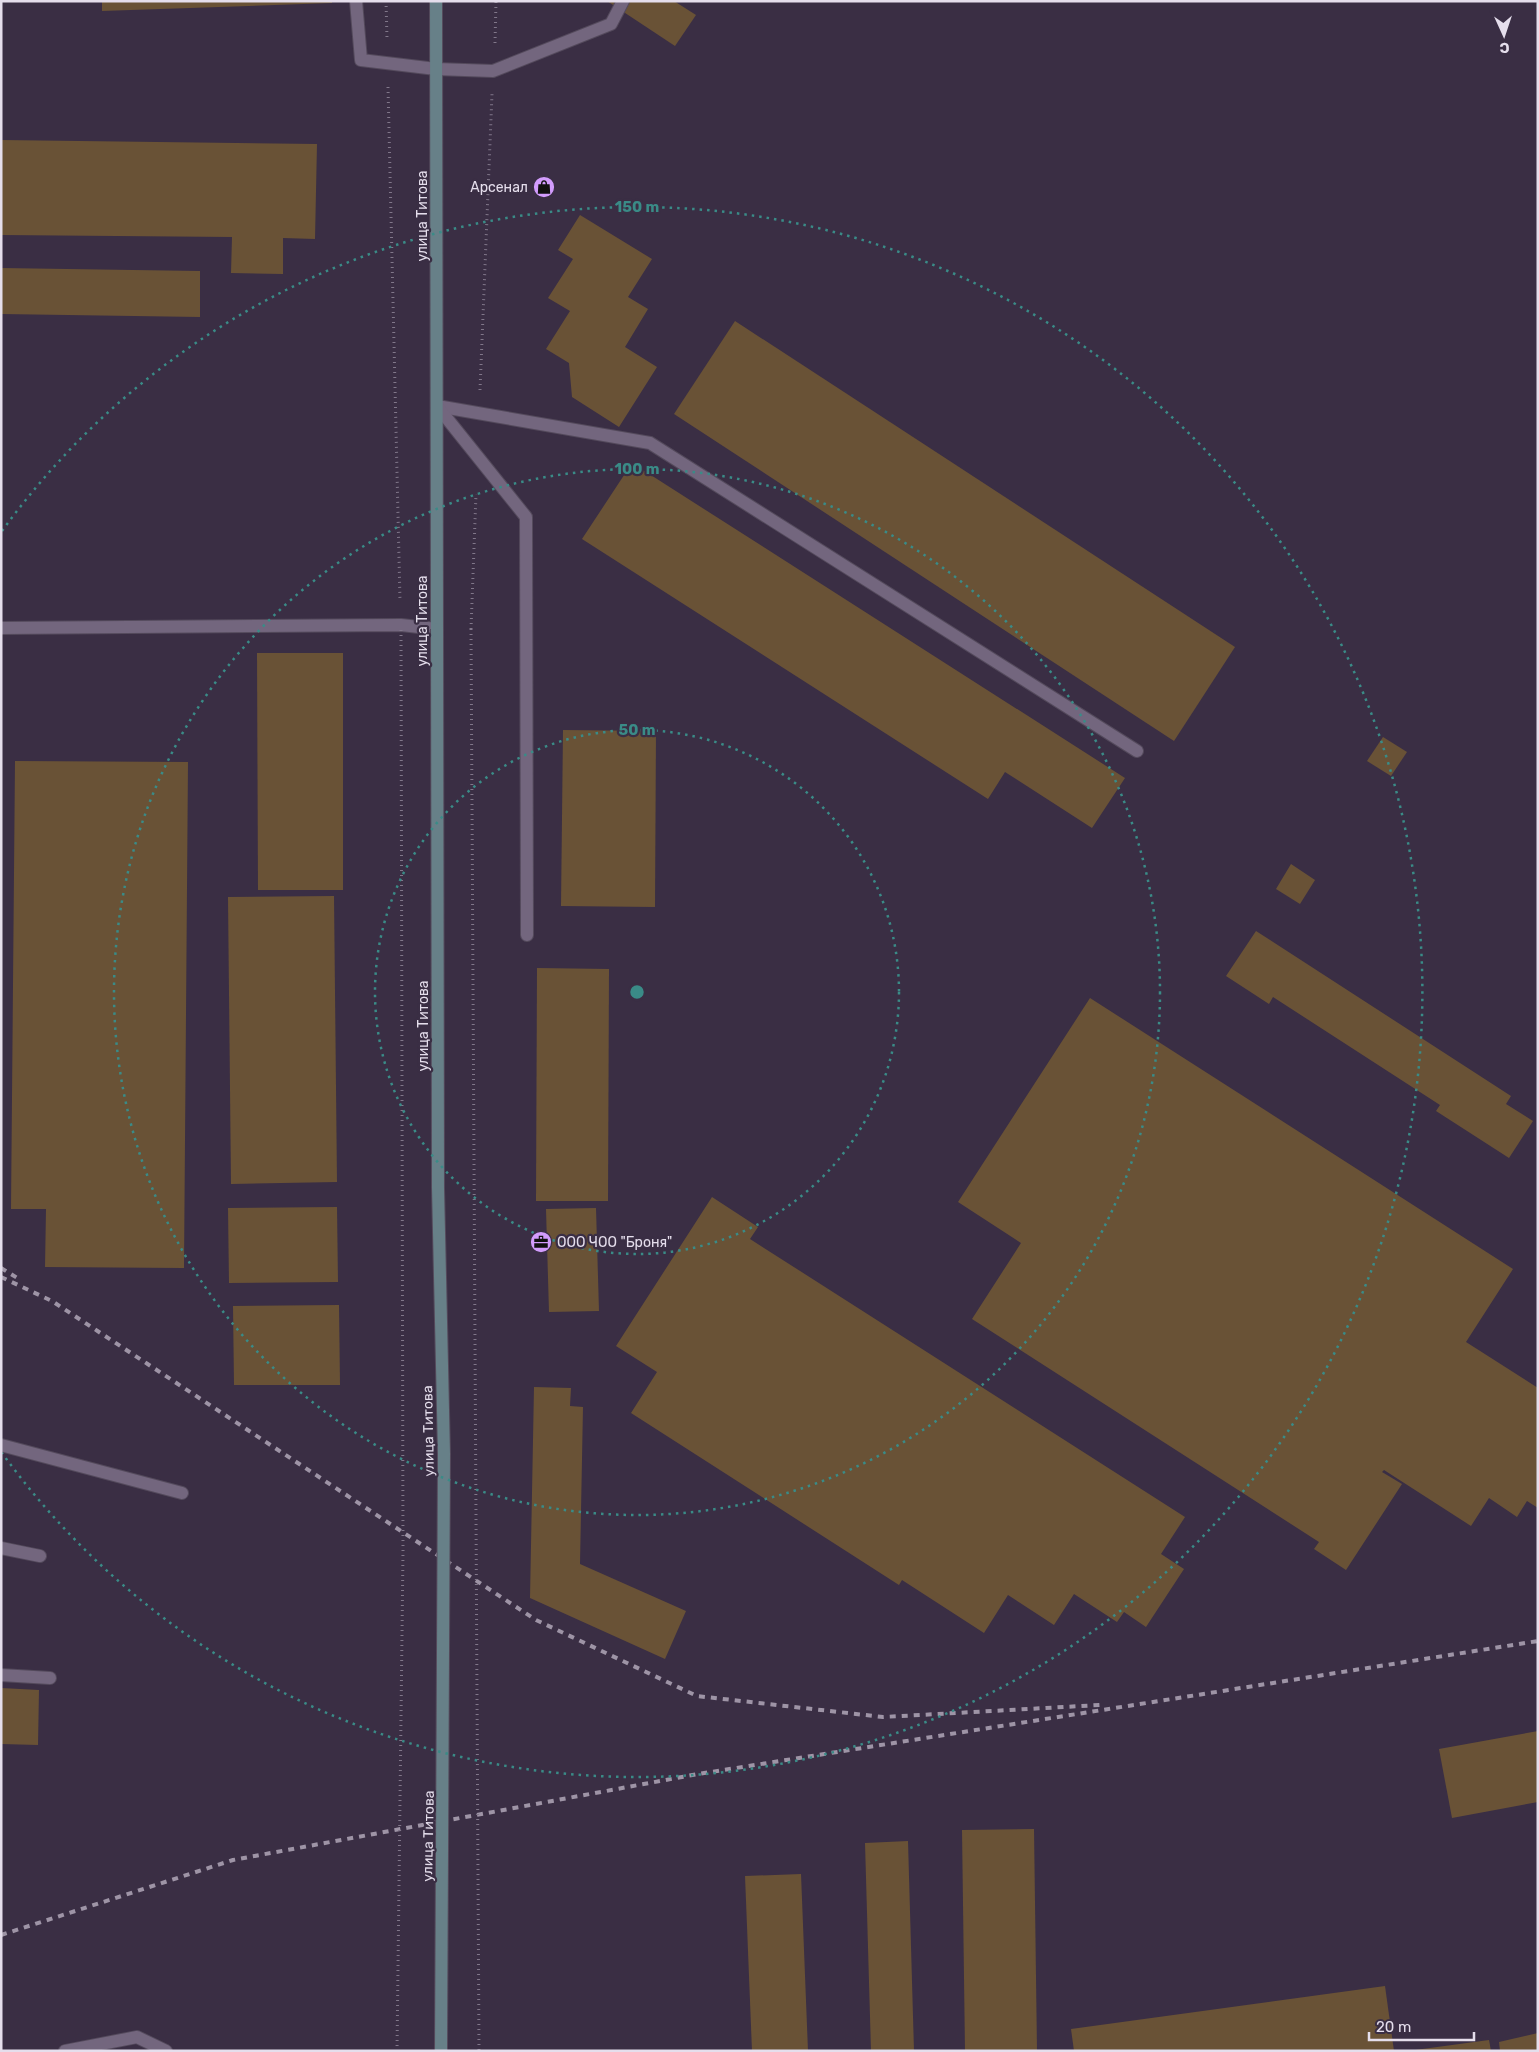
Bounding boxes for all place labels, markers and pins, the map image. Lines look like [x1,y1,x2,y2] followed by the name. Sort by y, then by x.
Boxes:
[532,175,556,199] shop icon: Арсенал
[470,179,528,196] place label: Арсенал
[628,983,646,1001] centre of rings
[529,1230,553,1254] office icon: ООО ЧОО "Броня"
[557,1234,672,1251] place label: ООО ЧОО "Броня"

